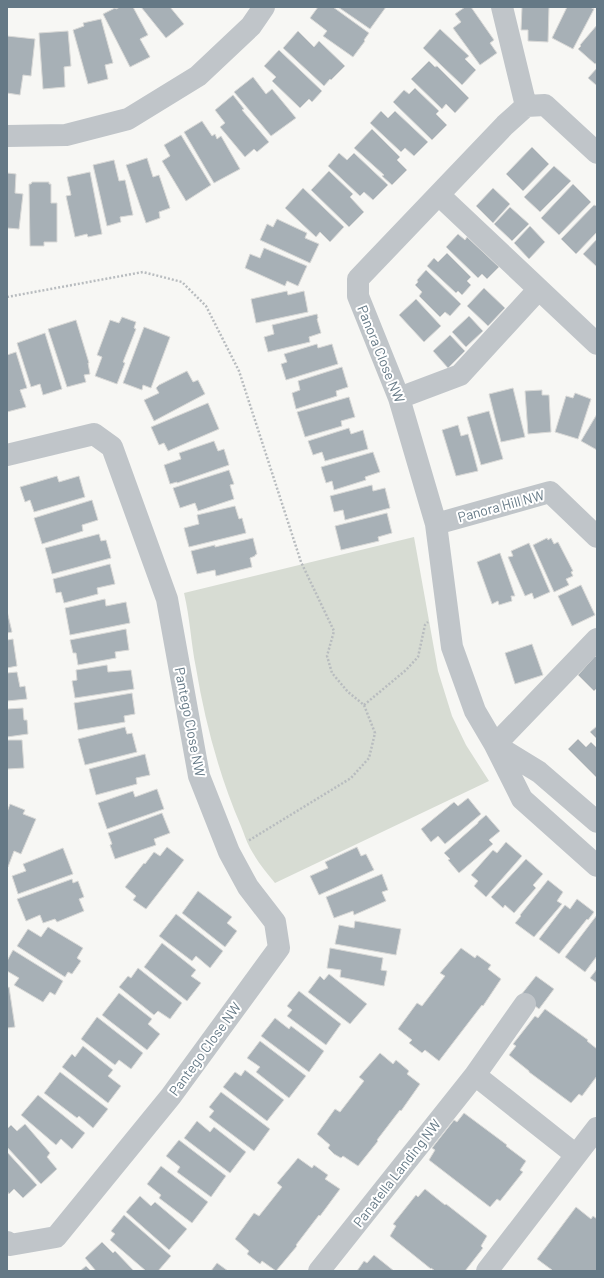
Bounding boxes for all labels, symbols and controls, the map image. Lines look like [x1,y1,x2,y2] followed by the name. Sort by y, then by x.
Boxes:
[354,303,409,405] street label: Panora Close NW
[456,486,546,525] street label: Panora Hill NW
[172,666,209,778] street label: Pantego Close NW
[165,999,244,1099] street label: Pantego Close NW
[349,1115,444,1230] street label: Panatella Landing NW

